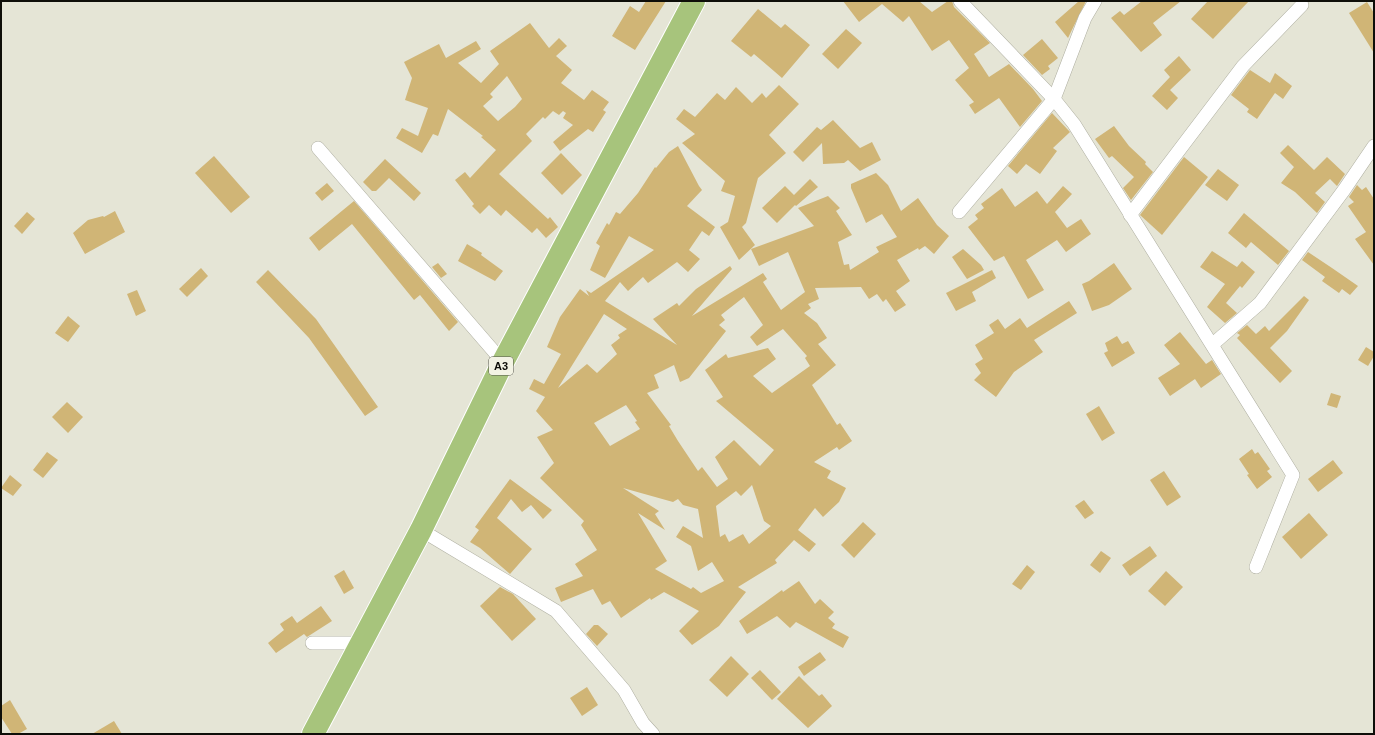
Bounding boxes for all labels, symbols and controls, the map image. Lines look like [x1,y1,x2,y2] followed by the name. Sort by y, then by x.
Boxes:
[489,357,513,375] road number: A3

